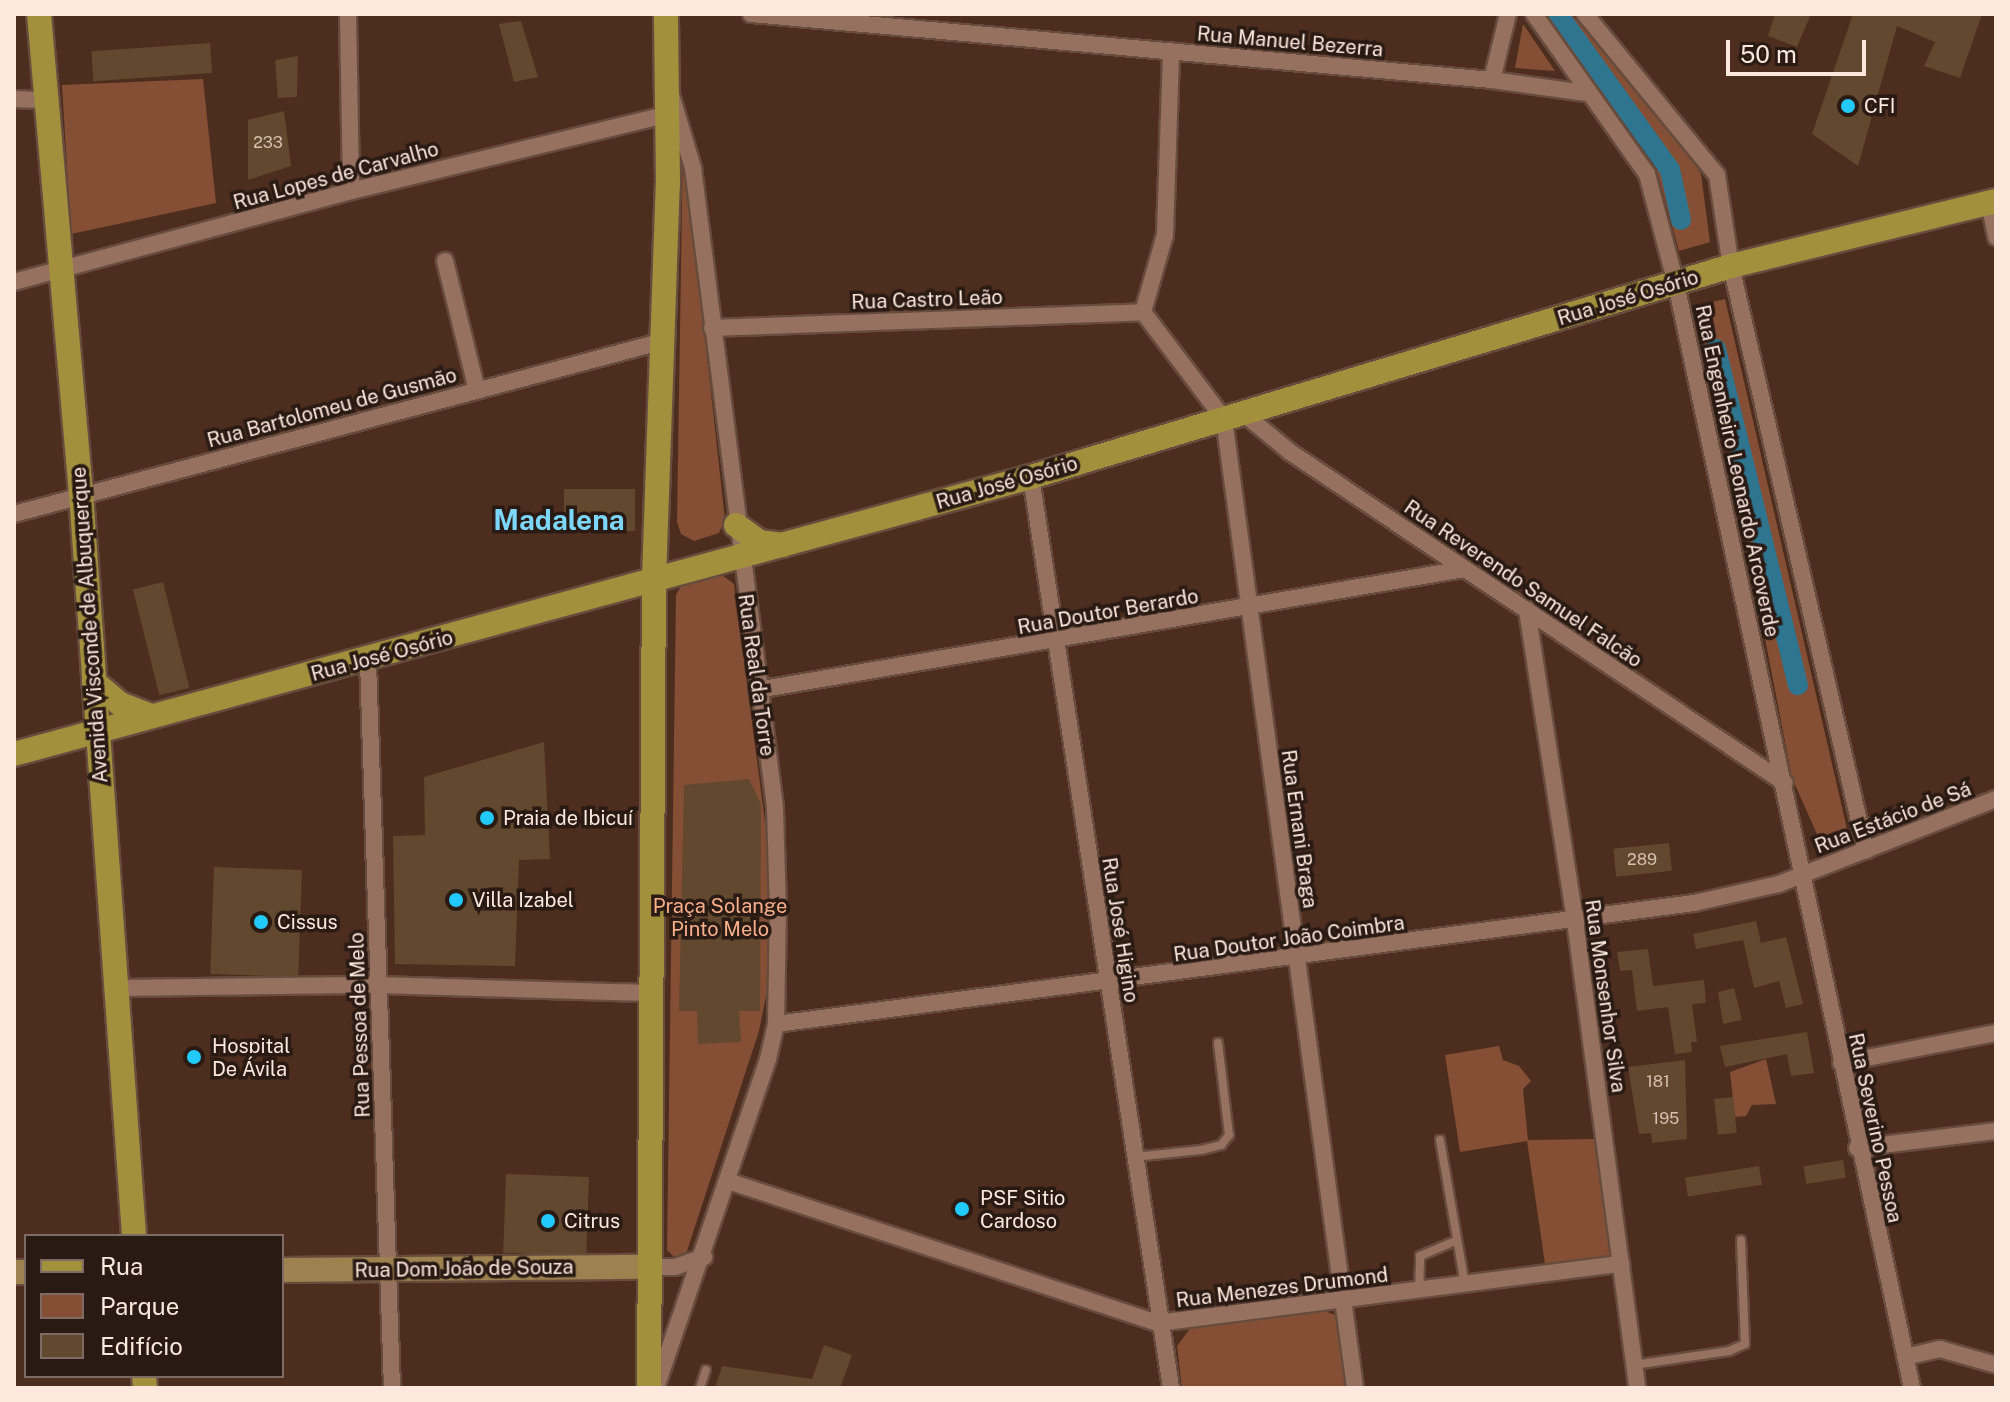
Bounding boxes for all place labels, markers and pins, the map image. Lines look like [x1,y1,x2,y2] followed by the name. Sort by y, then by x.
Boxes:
[1864,94,1895,118] place label: CFI
[1839,97,1857,115] marker: CFI
[503,806,633,830] place label: Praia de Ibicuí
[478,809,496,827] marker: Praia de Ibicuí
[472,888,574,912] place label: Villa Izabel
[447,891,465,909] marker: Villa Izabel
[277,910,338,934] place label: Cissus
[252,913,270,931] marker: Cissus
[212,1034,290,1081] place label: Hospital De Ávila
[183,1046,205,1068] marker: Hospital De Ávila
[980,1186,1065,1233] place label: PSF Sitio Cardoso
[951,1198,973,1220] marker: PSF Sitio Cardoso
[564,1209,620,1233] place label: Citrus
[539,1212,557,1230] marker: Citrus

